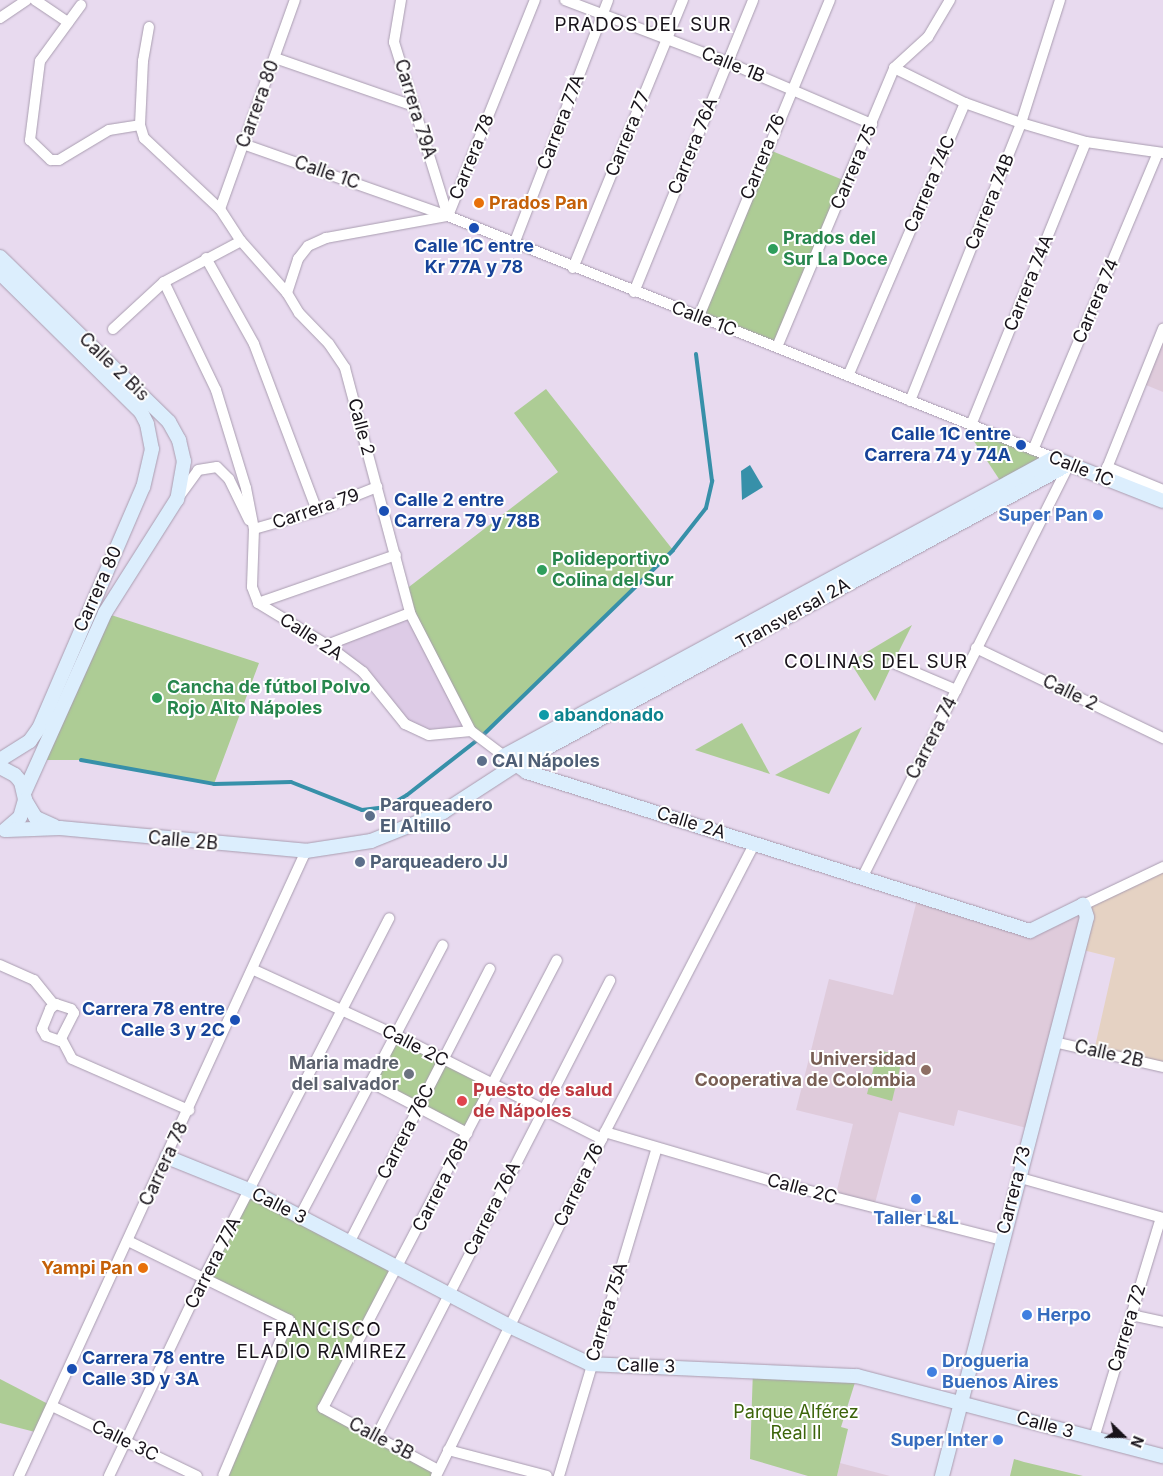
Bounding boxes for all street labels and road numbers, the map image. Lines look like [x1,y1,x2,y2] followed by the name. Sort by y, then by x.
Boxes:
[698,43,768,87] street label: Calle 1B
[232,57,284,151] street label: Carrera 80
[390,57,440,161] street label: Carrera 79A
[533,71,589,173] street label: Carrera 77A
[601,88,655,180] street label: Carrera 77
[664,94,722,198] street label: Carrera 76A
[445,111,499,203] street label: Carrera 78
[736,111,790,203] street label: Carrera 76
[826,121,882,213] street label: Carrera 75
[900,132,960,236] street label: Carrera 74C
[961,151,1019,253] street label: Carrera 74B
[291,152,363,194] street label: Calle 1C
[1000,231,1058,335] street label: Carrera 74A
[1068,255,1124,347] street label: Carrera 74
[668,297,740,341] street label: Calle 1C
[74,328,154,406] street label: Calle 2 Bis
[343,396,379,458] street label: Calle 2
[1045,446,1117,492] street label: Calle 1C
[270,484,362,534] street label: Carrera 79
[69,543,127,635] street label: Carrera 80
[732,574,854,654] street label: Transversal 2A
[275,609,347,665] street label: Calle 2A
[1039,670,1101,716] street label: Calle 2
[902,693,962,783] street label: Carrera 74
[654,802,728,844] street label: Calle 2A
[147,827,219,855] street label: Calle 2B
[378,1020,452,1072] street label: Calle 2C
[1072,1036,1146,1072] street label: Calle 2B
[373,1081,439,1183] street label: Carrera 76C
[135,1119,193,1209] street label: Carrera 78
[408,1135,474,1235] street label: Carrera 76B
[550,1140,608,1230] street label: Carrera 76
[993,1144,1035,1236] street label: Carrera 73
[459,1158,525,1260] street label: Carrera 76A
[765,1169,839,1209] street label: Calle 2C
[248,1183,310,1229] street label: Calle 3
[181,1213,245,1313] street label: Carrera 77A
[582,1260,632,1364] street label: Carrera 75A
[1103,1282,1151,1374] street label: Carrera 72
[616,1354,676,1378] street label: Calle 3
[1014,1407,1076,1443] street label: Calle 3
[345,1413,417,1465] street label: Calle 3B
[88,1416,162,1466] street label: Calle 3C

